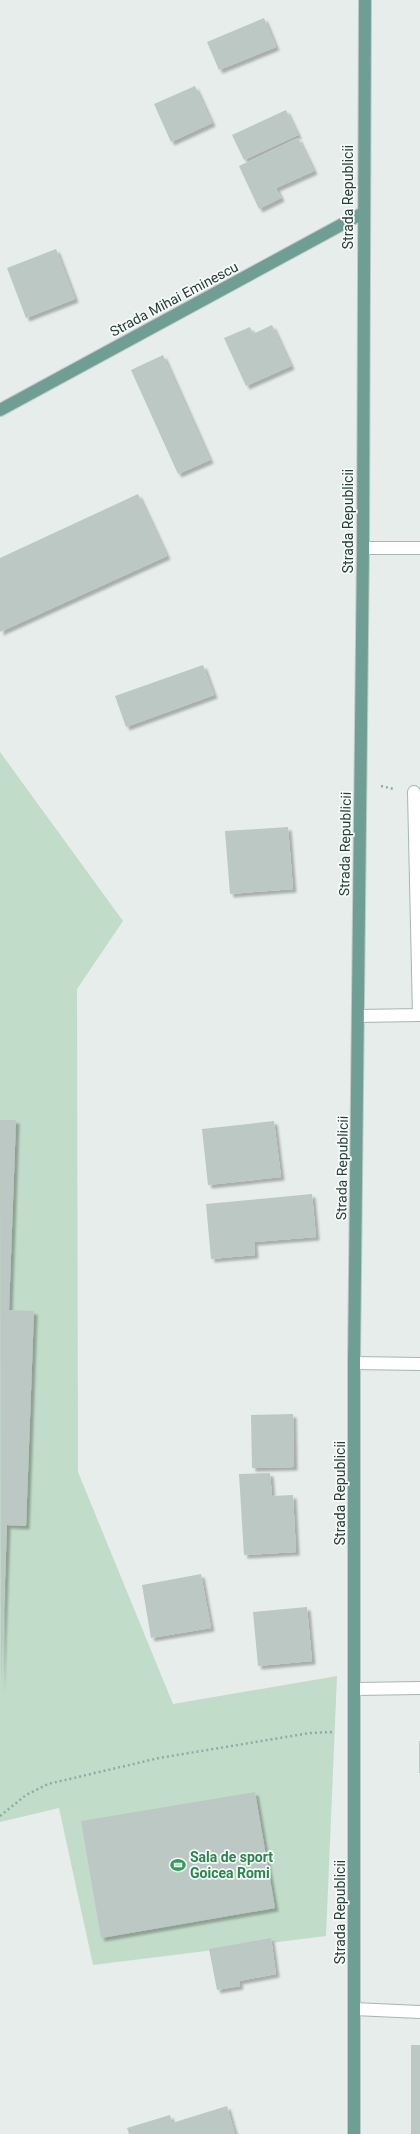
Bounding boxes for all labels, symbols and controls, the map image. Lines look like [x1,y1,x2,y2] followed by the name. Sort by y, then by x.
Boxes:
[340,145,356,249] street label: Strada Republicii
[107,258,241,340] street label: Strada Mihai Eminescu
[340,469,356,573] street label: Strada Republicii
[336,792,354,896] street label: Strada Republicii
[333,1116,351,1220] street label: Strada Republicii
[332,1441,348,1545] street label: Strada Republicii
[190,1849,273,1881] place label: Sala de sport Goicea Romi
[169,1856,187,1874] sports icon: Sala de sport Goicea Romi
[332,1860,348,1964] street label: Strada Republicii

